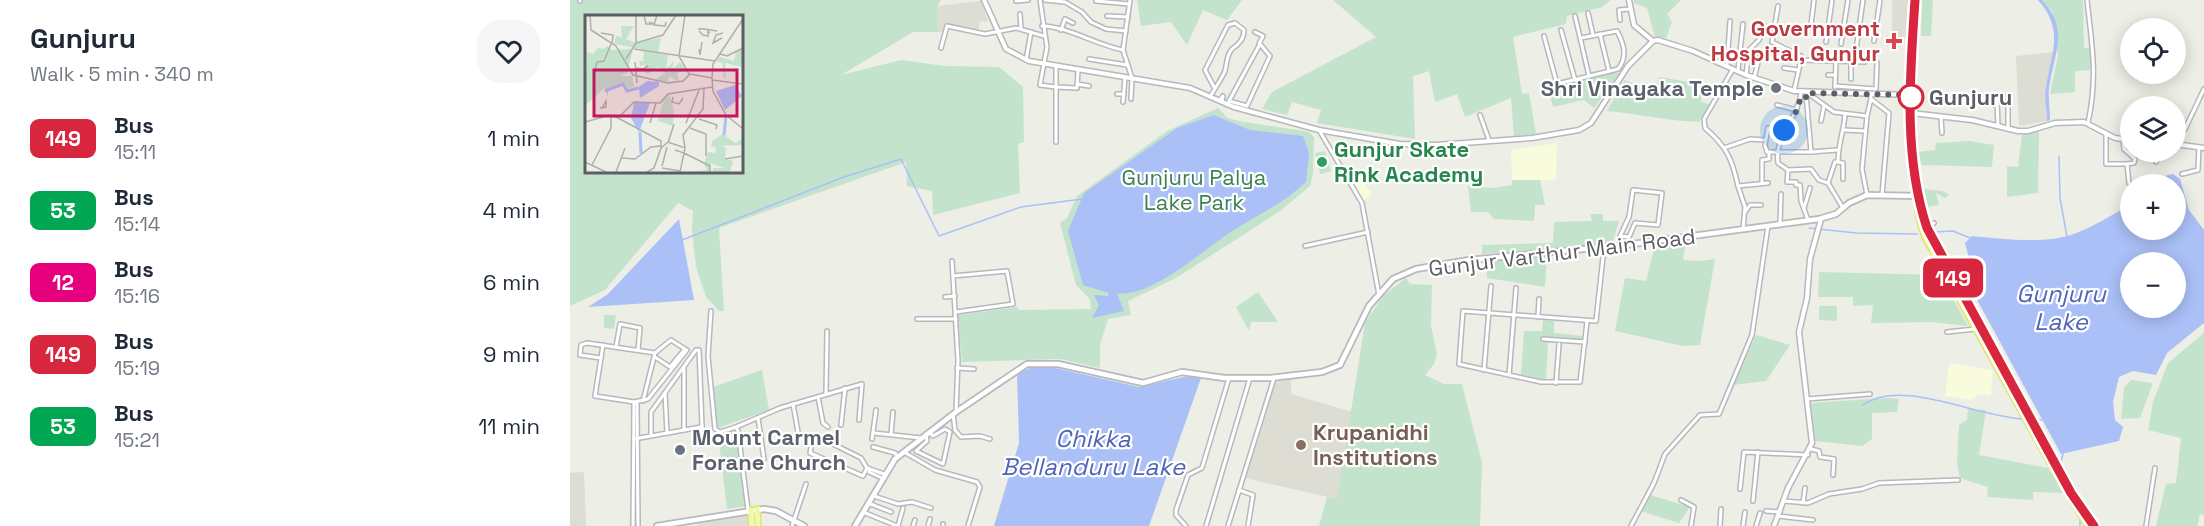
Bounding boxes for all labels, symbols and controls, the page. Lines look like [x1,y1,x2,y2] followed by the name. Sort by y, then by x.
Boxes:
[1711,14,1880,67] place label: Government Hospital, Gunjur
[585,15,742,172] inset map
[2120,18,2186,318] map controls
[2120,18,2186,84] button: locate
[30,20,136,56] text: Gunjuru
[477,20,540,83] button: heart
[1885,32,1903,50] marker: Government Hospital, Gunjur
[30,61,214,87] text: Walk · 5 min · 340 m
[1541,74,1764,102] place label: Shri Vinayaka Temple
[1769,81,1783,95] marker: Shri Vinayaka Temple
[1929,83,2012,111] place label: Gunjuru
[1898,84,1924,110] marker: Gunjuru
[2120,96,2186,162] button: layers
[114,111,154,139] text: Bus
[1769,115,1799,145] your location
[487,124,540,152] text: 1 min
[45,125,81,152] text: 149
[1334,135,1483,188] place label: Gunjur Skate Rink Academy
[114,139,156,165] text: 15:11
[1315,155,1329,169] marker: Gunjur Skate Rink Academy
[1122,163,1267,216] park label: Gunjuru Palya Lake Park
[2120,174,2186,240] button: +
[114,183,154,211] text: Bus
[483,196,540,224] text: 4 min
[50,197,76,224] text: 53
[114,211,160,237] text: 15:14
[1427,222,1697,282] street label: Gunjur Varthur Main Road
[2120,252,2186,318] button: −
[114,255,154,283] text: Bus
[1918,258,1988,298] line badge: 149
[1935,265,1971,292] text: 149
[483,268,540,296] text: 6 min
[52,269,74,296] text: 12
[2016,278,2107,337] water label: Gunjuru Lake
[114,283,160,309] text: 15:16
[114,327,154,355] text: Bus
[483,340,540,368] text: 9 min
[45,341,81,368] text: 149
[114,355,160,381] text: 15:19
[114,399,154,427] text: Bus
[478,412,540,440] text: 11 min
[50,413,76,440] text: 53
[1313,418,1438,471] place label: Krupanidhi Institutions
[692,423,846,476] place label: Mount Carmel Forane Church
[1001,423,1186,482] water label: Chikka Bellanduru Lake
[114,427,160,453] text: 15:21
[1294,438,1308,452] marker: Krupanidhi Institutions
[673,443,687,457] marker: Mount Carmel Forane Church

